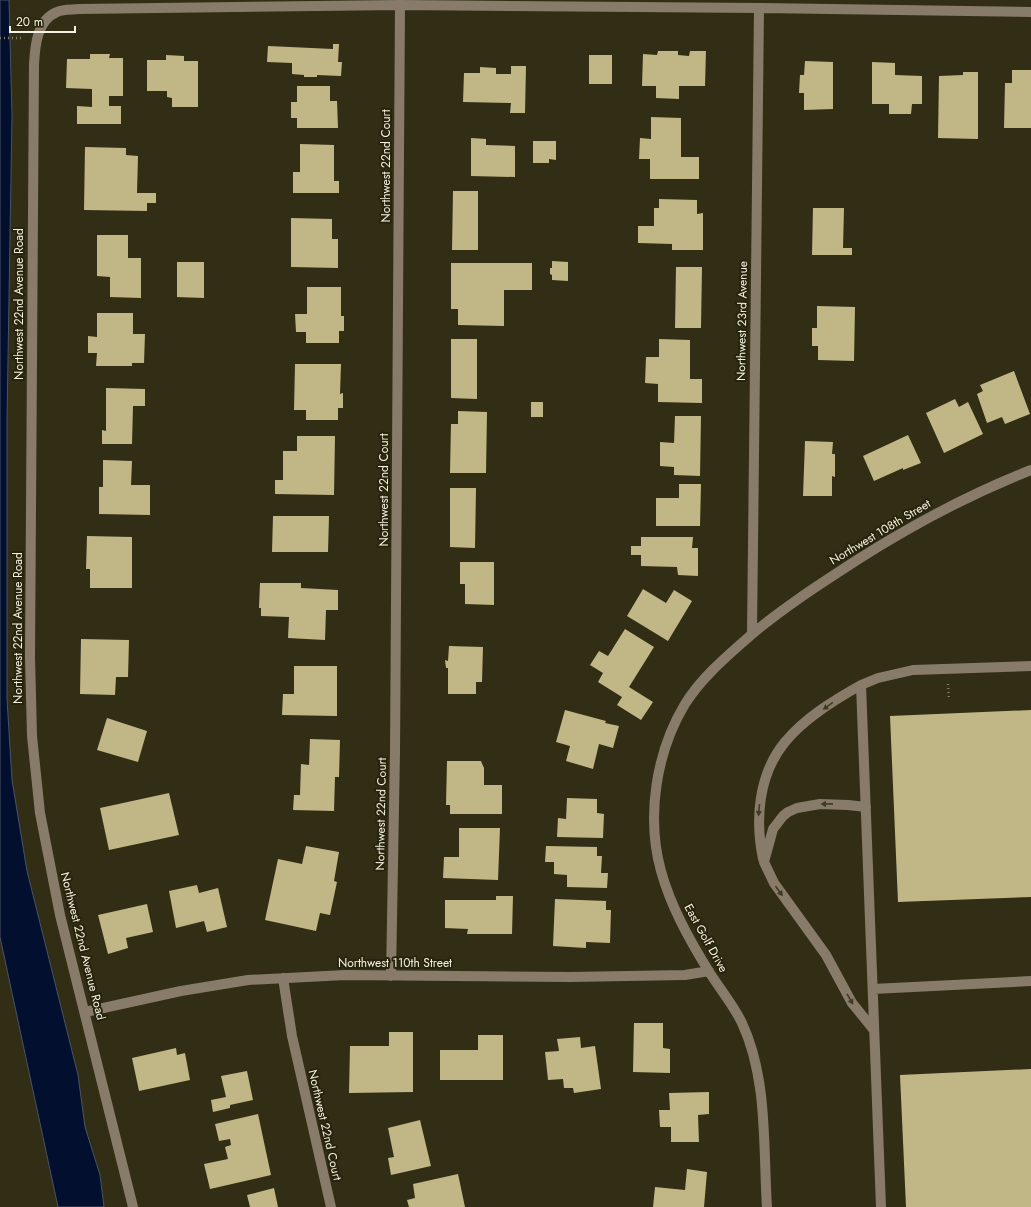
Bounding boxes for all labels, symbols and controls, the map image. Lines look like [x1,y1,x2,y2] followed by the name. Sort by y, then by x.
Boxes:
[10,8,75,34] scale bar
[16,13,43,31] text: 20 m
[377,109,395,223] street label: Northwest 22nd Court
[10,228,28,380] street label: Northwest 22nd Avenue Road
[732,261,752,381] street label: Northwest 23rd Avenue
[375,433,393,547] street label: Northwest 22nd Court
[826,495,934,569] street label: Northwest 108th Street
[9,552,27,704] street label: Northwest 22nd Avenue Road
[822,702,833,710] one-way arrow
[371,757,391,871] street label: Northwest 22nd Court
[820,801,833,807] one-way arrow
[756,804,763,816] one-way arrow
[56,870,110,1022] street label: Northwest 22nd Avenue Road
[775,886,783,896] one-way arrow
[680,900,732,976] street label: East Golf Drive
[338,954,452,972] street label: Northwest 110th Street
[847,993,854,1005] one-way arrow
[304,1068,347,1182] street label: Northwest 22nd Court

